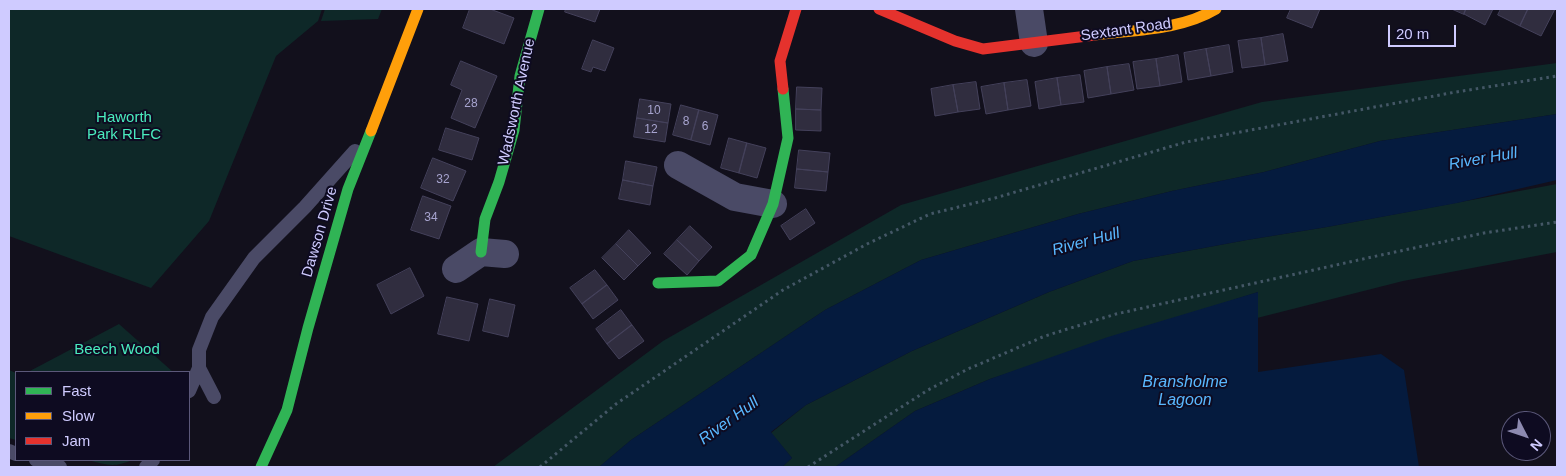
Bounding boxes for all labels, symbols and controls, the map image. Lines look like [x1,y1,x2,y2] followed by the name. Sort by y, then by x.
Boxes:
[1080,15,1172,45] street label: Sextant Road
[1391,15,1458,47] scale bar
[1396,25,1429,42] text: 20 m
[495,37,539,167] street label: Wadsworth Avenue
[464,97,478,111] house number: 28
[647,104,661,118] house number: 10
[87,109,161,144] park label: Haworth Park RLFC
[683,115,689,129] house number: 8
[702,120,708,134] house number: 6
[644,123,658,137] house number: 12
[1447,144,1519,174] water label: River Hull
[436,173,450,187] house number: 32
[298,185,342,279] street label: Dawson Drive
[424,211,438,225] house number: 34
[1050,224,1122,260] water label: River Hull
[74,341,160,359] park label: Beech Wood
[15,371,190,461] legend
[1142,373,1228,411] water label: Bransholme Lagoon
[62,382,91,399] text: Fast
[695,393,763,449] water label: River Hull
[62,407,95,424] text: Slow
[1501,411,1551,461] north arrow
[62,432,90,449] text: Jam
[1527,436,1546,454] text: N

